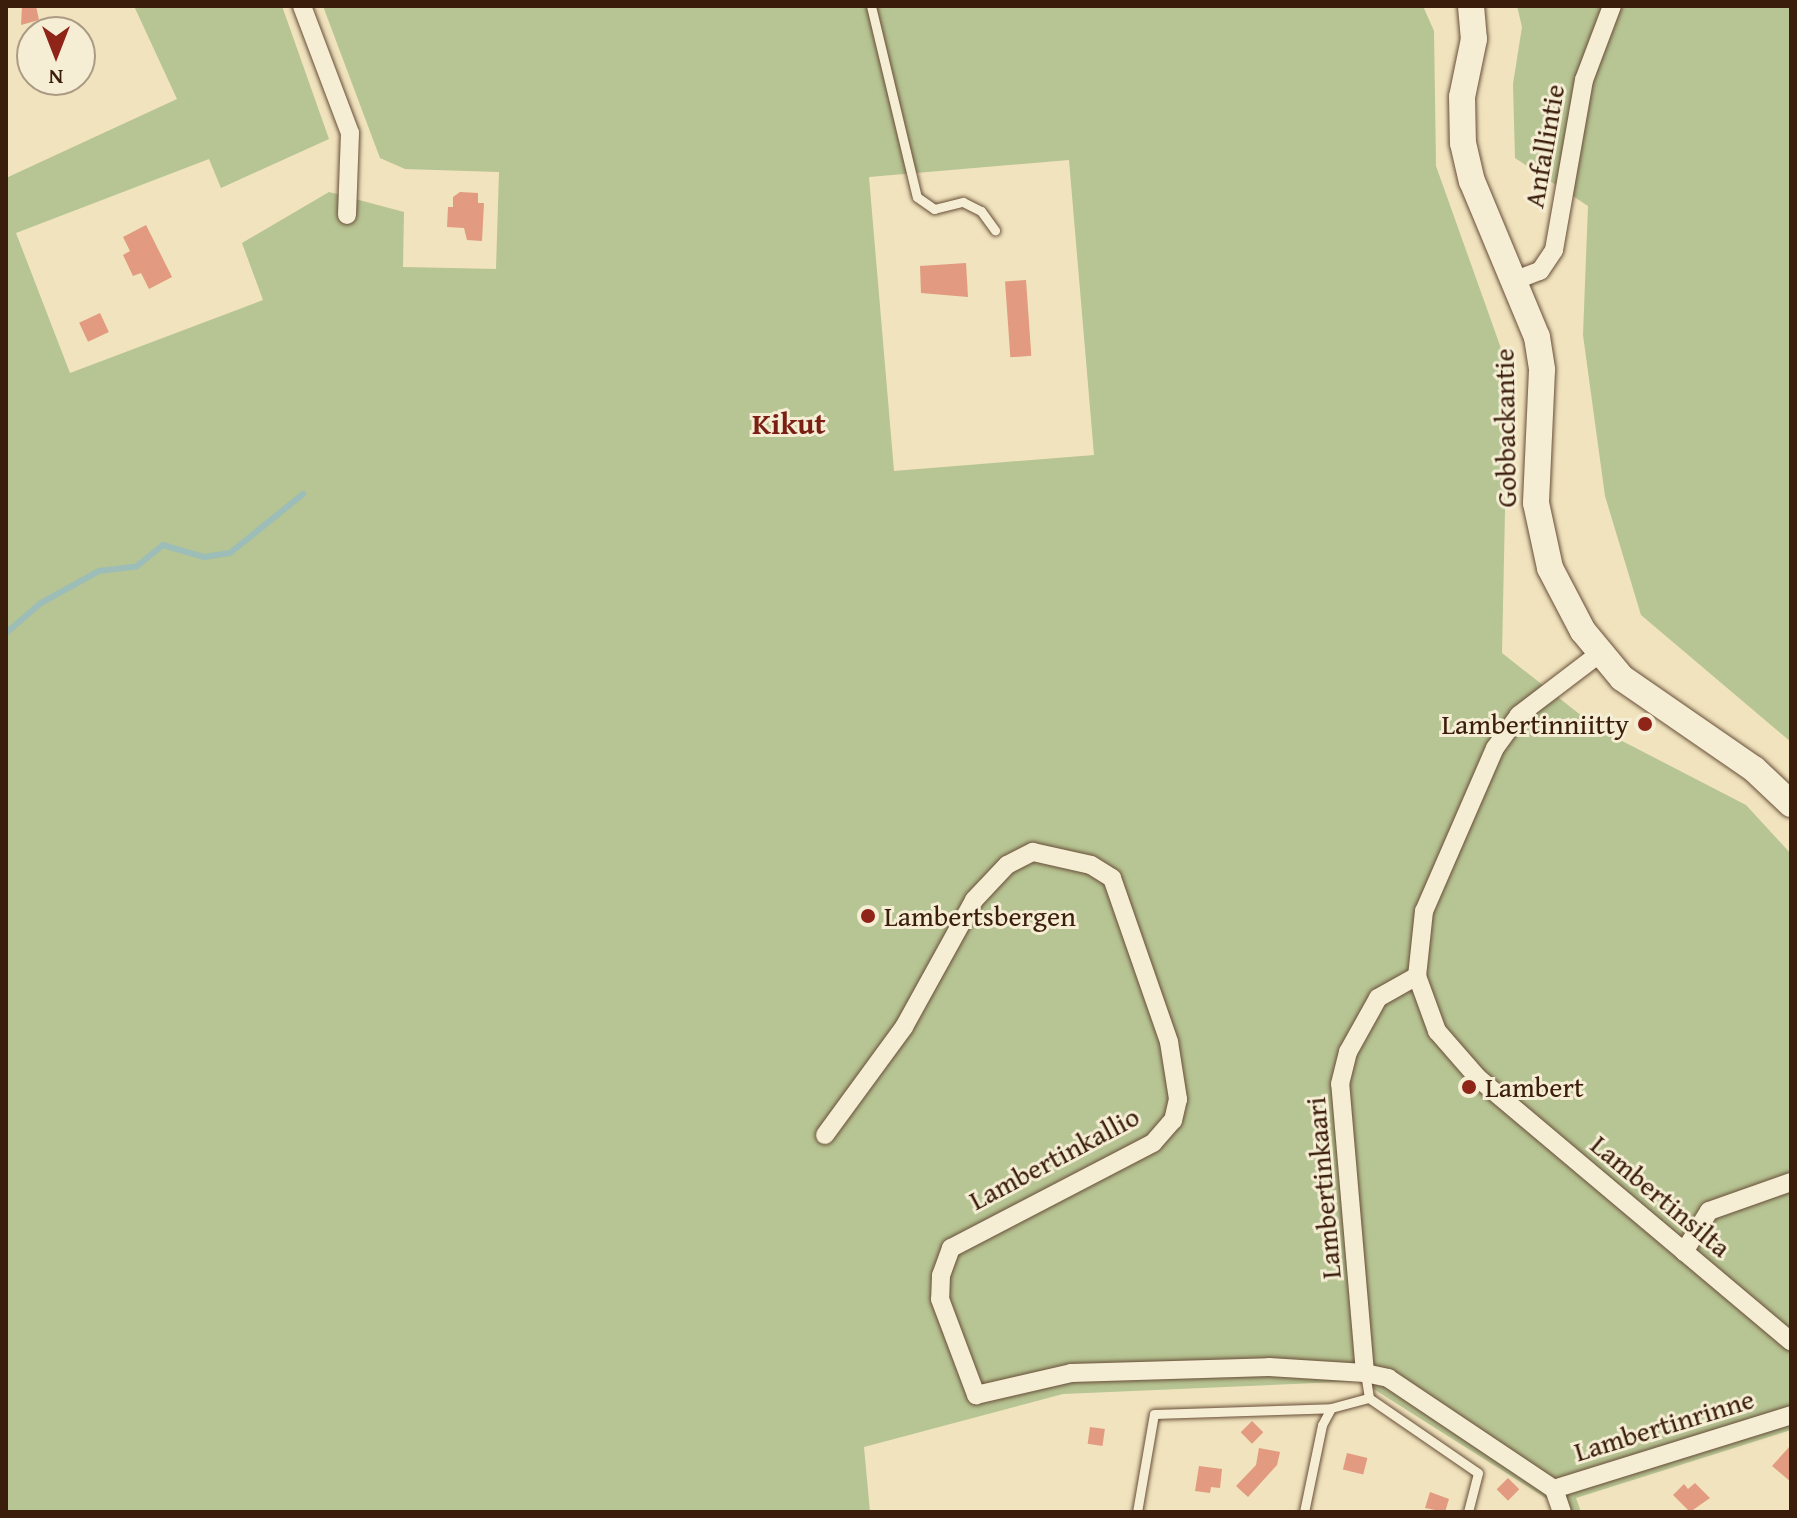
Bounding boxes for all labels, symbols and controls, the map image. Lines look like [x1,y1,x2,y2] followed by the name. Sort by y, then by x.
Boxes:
[16,16,96,96] north arrow
[49,62,63,94] text: N
[1517,81,1571,211] street label: Anfallintie
[1487,348,1523,508] street label: Gobbackantie
[752,405,826,441] district label: Kikut
[1441,707,1629,741] place label: Lambertinniitty
[1636,715,1654,733] marker: Lambertinniitty
[884,899,1076,933] place label: Lambertsbergen
[859,907,877,925] marker: Lambertsbergen
[1485,1070,1584,1104] place label: Lambert
[1460,1078,1478,1096] marker: Lambert
[1298,1096,1348,1280] street label: Lambertinkaari
[963,1099,1145,1217] street label: Lambertinkallio
[1584,1128,1738,1264] street label: Lambertinsilta
[1570,1382,1758,1468] street label: Lambertinrinne

